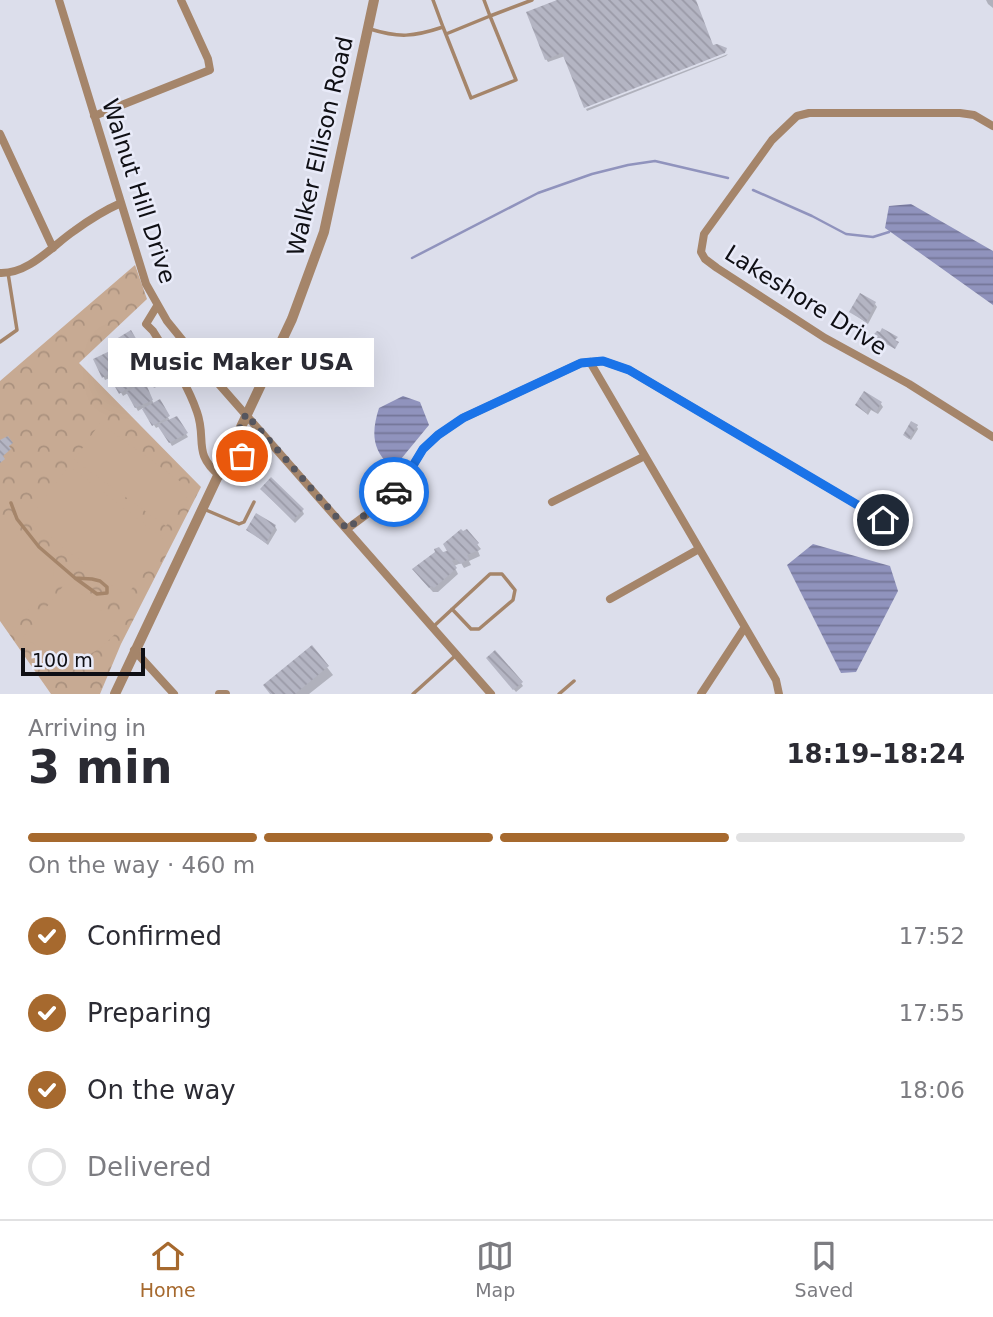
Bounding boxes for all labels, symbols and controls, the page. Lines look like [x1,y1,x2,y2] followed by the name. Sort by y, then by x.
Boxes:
[282,34,358,258] street label: Walker Ellison Road
[97,96,181,286] street label: Walnut Hill Drive
[720,240,892,360] street label: Lakeshore Drive
[109,337,375,386] callout: Music Maker USA
[129,349,353,375] text: Music Maker USA
[212,426,272,486] pin
[223,437,261,475] icon: bag
[359,457,429,527] courier
[375,473,413,511] icon: car
[853,490,913,550] pin
[864,501,902,539] icon: home
[21,645,145,677] scale bar
[32,649,93,671] text: 100 m
[28,715,146,741] text: Arriving in
[786,739,965,769] text: 18:19–18:24
[28,740,172,794] text: 3 min
[28,852,255,878] text: On the way · 460 m
[28,917,66,955] icon: check
[87,921,222,951] text: Confirmed
[899,923,965,949] text: 17:52
[28,994,66,1032] icon: check
[87,998,212,1028] text: Preparing
[899,1000,965,1026] text: 17:55
[28,1071,66,1109] icon: check
[87,1075,236,1105] text: On the way
[899,1077,965,1103] text: 18:06
[87,1152,211,1182] text: Delivered
[140,1237,196,1301] tab: Home
[475,1237,515,1301] tab: Map
[795,1237,853,1301] tab: Saved

